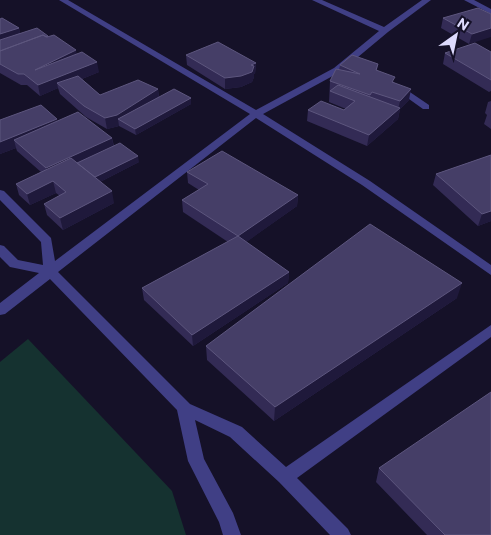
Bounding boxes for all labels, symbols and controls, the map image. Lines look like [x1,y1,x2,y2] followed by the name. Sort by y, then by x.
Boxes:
[431,10,481,60] north arrow
[454,14,472,34] text: N

